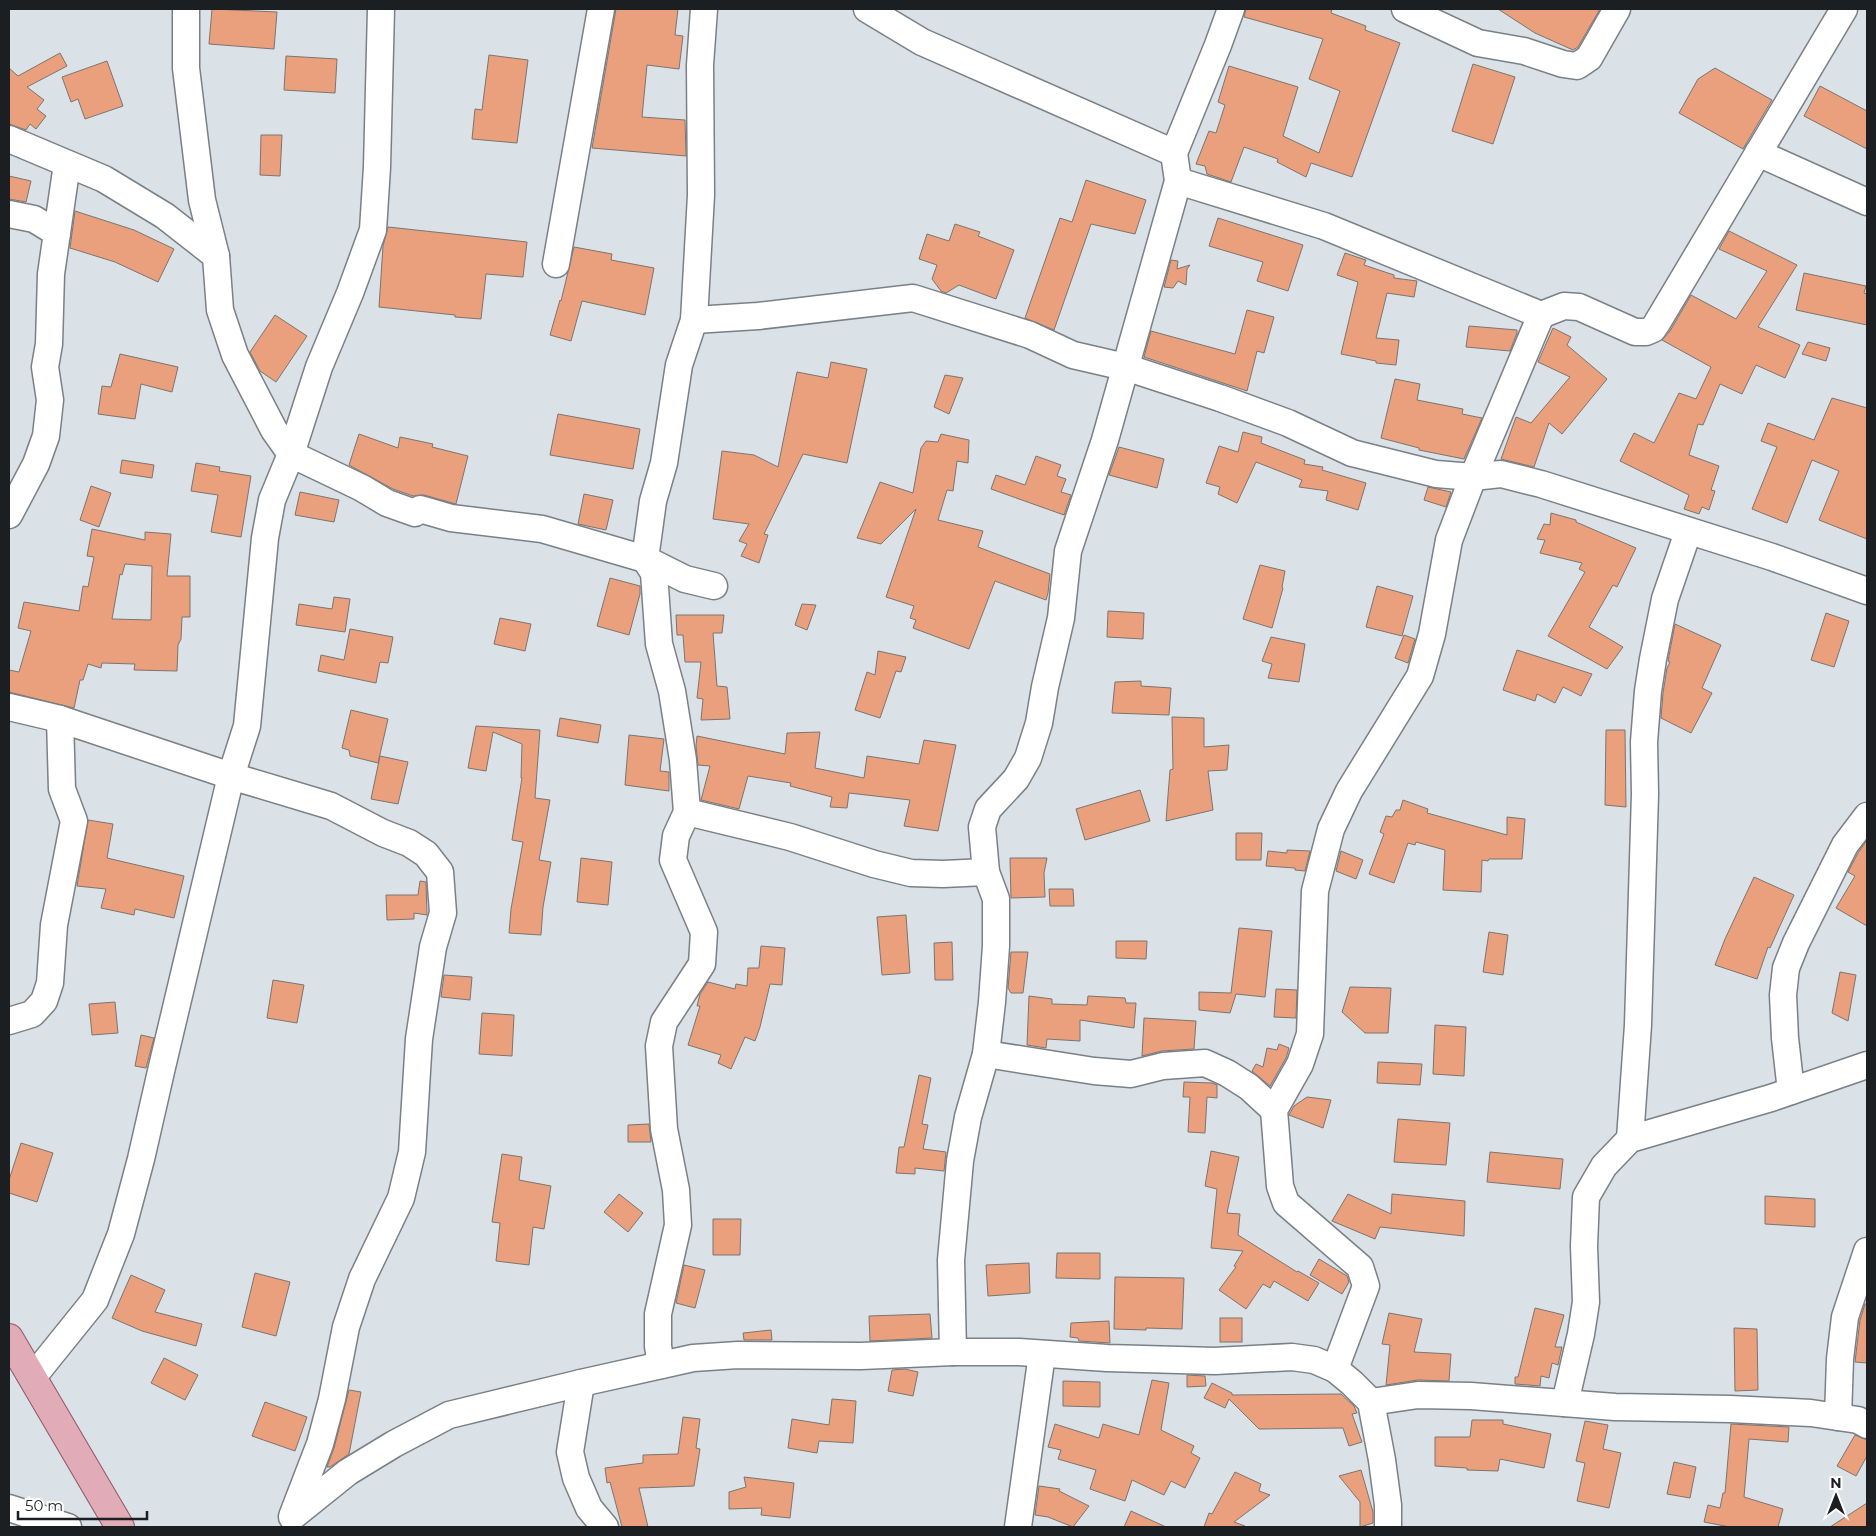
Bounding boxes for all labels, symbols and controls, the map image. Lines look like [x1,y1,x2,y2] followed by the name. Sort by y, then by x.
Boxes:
[1811,1471,1861,1521] north arrow
[1830,1474,1842,1492] text: N
[18,1488,146,1520] scale bar
[25,1496,63,1515] text: 50 m

